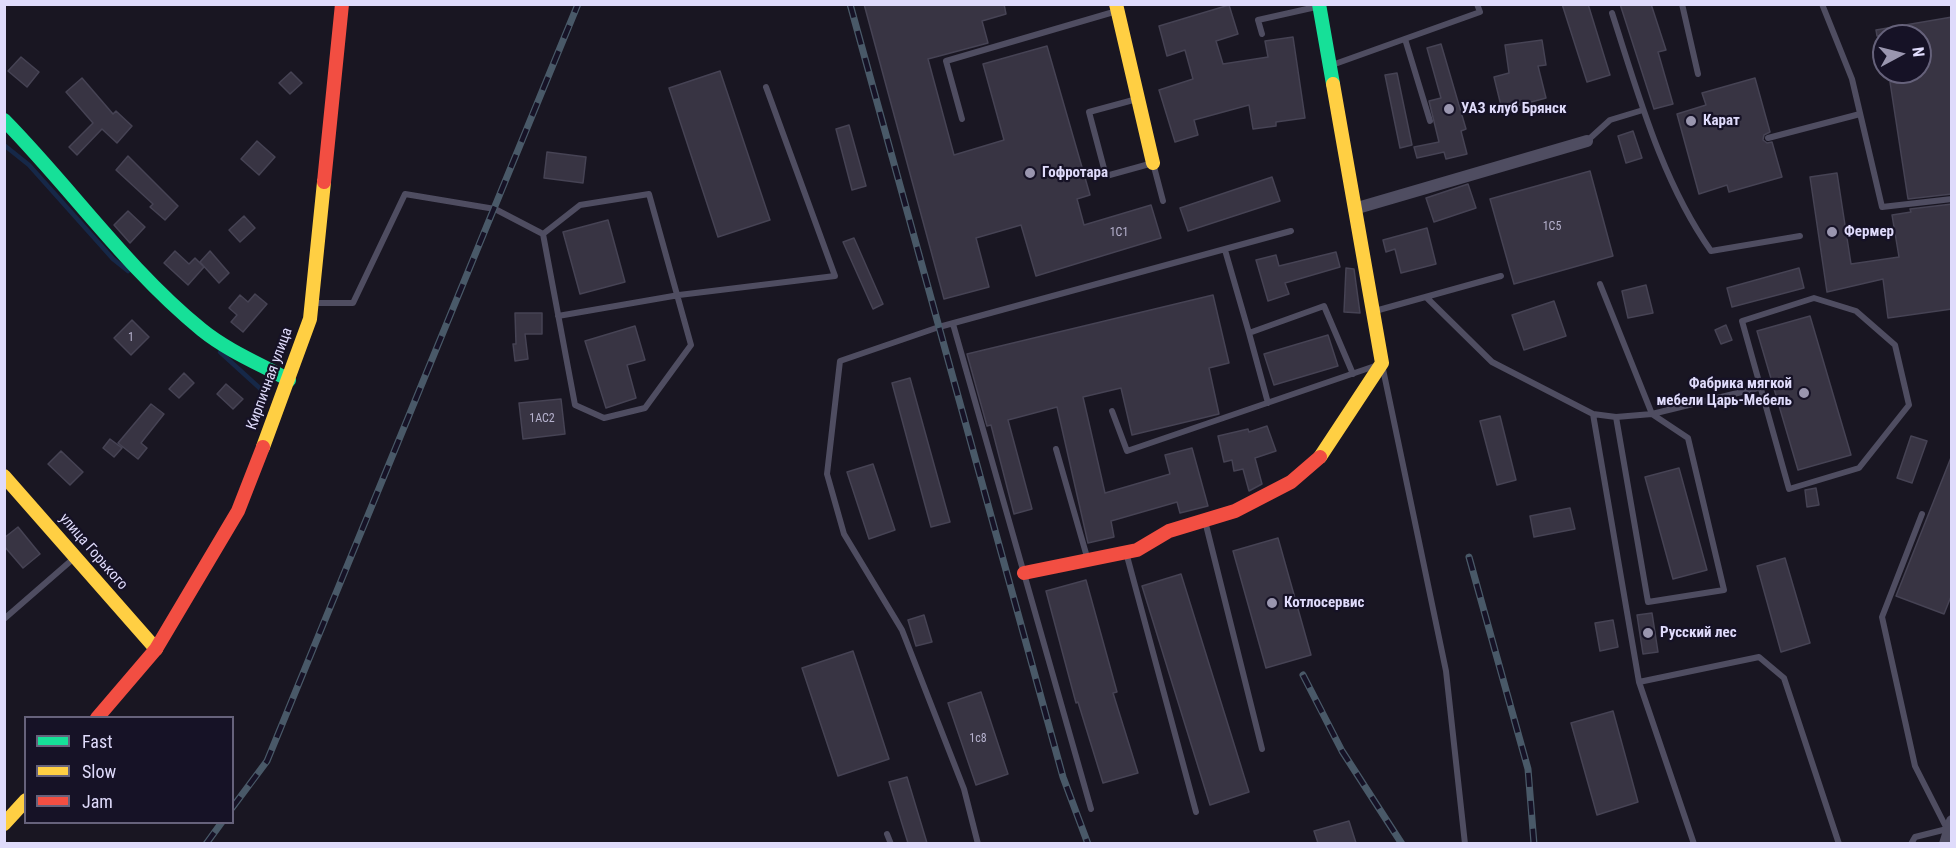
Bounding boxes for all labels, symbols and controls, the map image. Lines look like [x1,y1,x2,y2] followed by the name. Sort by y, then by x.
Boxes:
[1872,24,1932,84] north arrow
[1908,46,1928,58] text: N
[1461,100,1566,118] place label: УАЗ клуб Брянск
[1442,102,1456,116] marker: УАЗ клуб Брянск
[1703,112,1740,130] place label: Карат
[1684,114,1698,128] marker: Карат
[1042,164,1108,182] place label: Гофротара
[1023,166,1037,180] marker: Гофротара
[1543,220,1561,234] house number: 1С5
[1844,223,1894,241] place label: Фермер
[1825,225,1839,239] marker: Фермер
[1110,226,1128,240] house number: 1С1
[243,325,297,433] street label: Кирпичная улица
[128,331,134,345] house number: 1
[1656,375,1792,410] place label: Фабрика мягкой мебели Царь-Мебель
[1797,386,1811,400] marker: Фабрика мягкой мебели Царь-Мебель
[529,412,555,426] house number: 1АС2
[55,510,131,594] street label: улица Горького
[1284,594,1364,612] place label: Котлосервис
[1265,596,1279,610] marker: Котлосервис
[1660,624,1737,642] place label: Русский лес
[1641,626,1655,640] marker: Русский лес
[24,716,234,824] legend
[82,731,113,752] text: Fast
[969,732,987,746] house number: 1с8
[82,761,116,782] text: Slow
[82,791,113,812] text: Jam

